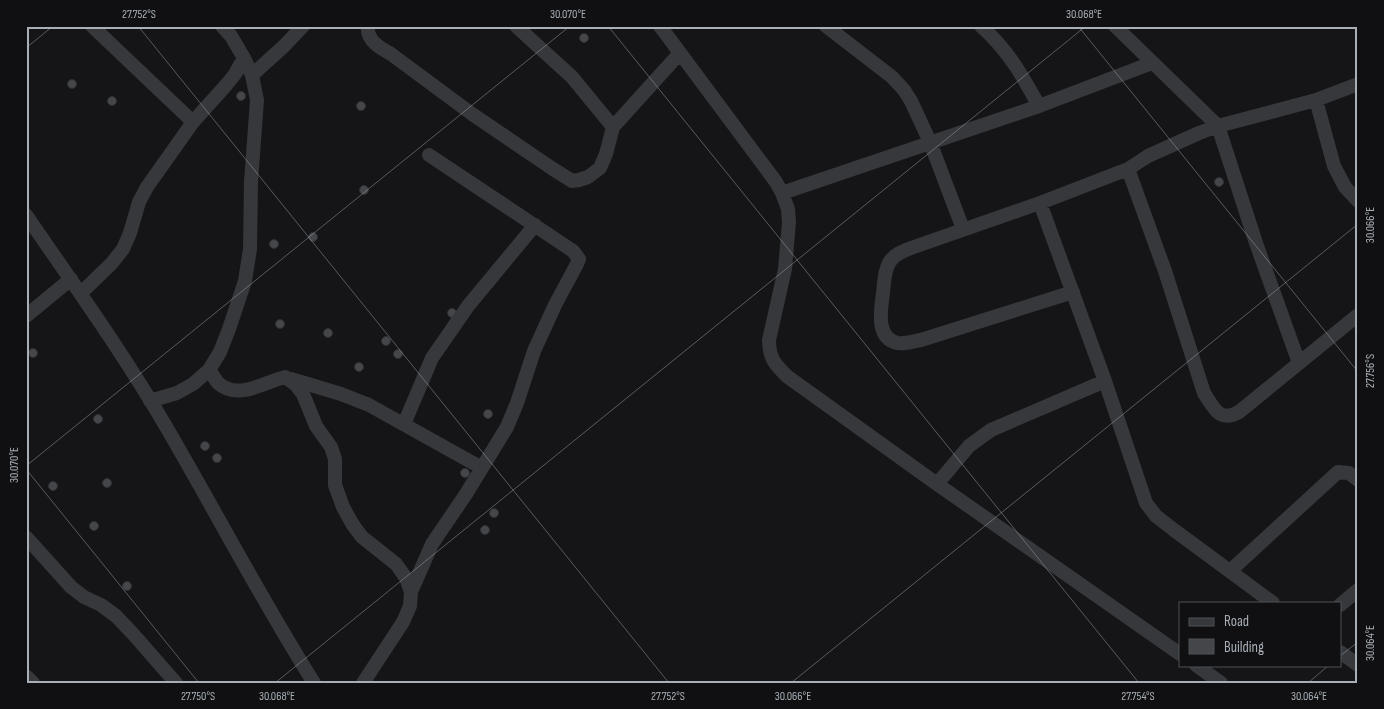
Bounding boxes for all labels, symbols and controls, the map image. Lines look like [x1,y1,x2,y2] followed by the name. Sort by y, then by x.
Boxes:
[122,7,156,22] text: 27.752°S
[550,7,586,22] text: 30.070°E
[1066,7,1102,22] text: 30.068°E
[1363,207,1378,243] text: 30.066°E
[1363,354,1378,388] text: 27.756°S
[7,447,22,483] text: 30.070°E
[1179,602,1342,666] legend
[1224,612,1249,631] text: Road
[1363,625,1378,661] text: 30.064°E
[1224,638,1264,657] text: Building
[181,689,215,704] text: 27.750°S
[259,689,295,704] text: 30.068°E
[651,689,685,704] text: 27.752°S
[775,689,811,704] text: 30.066°E
[1121,689,1155,704] text: 27.754°S
[1291,689,1327,704] text: 30.064°E

